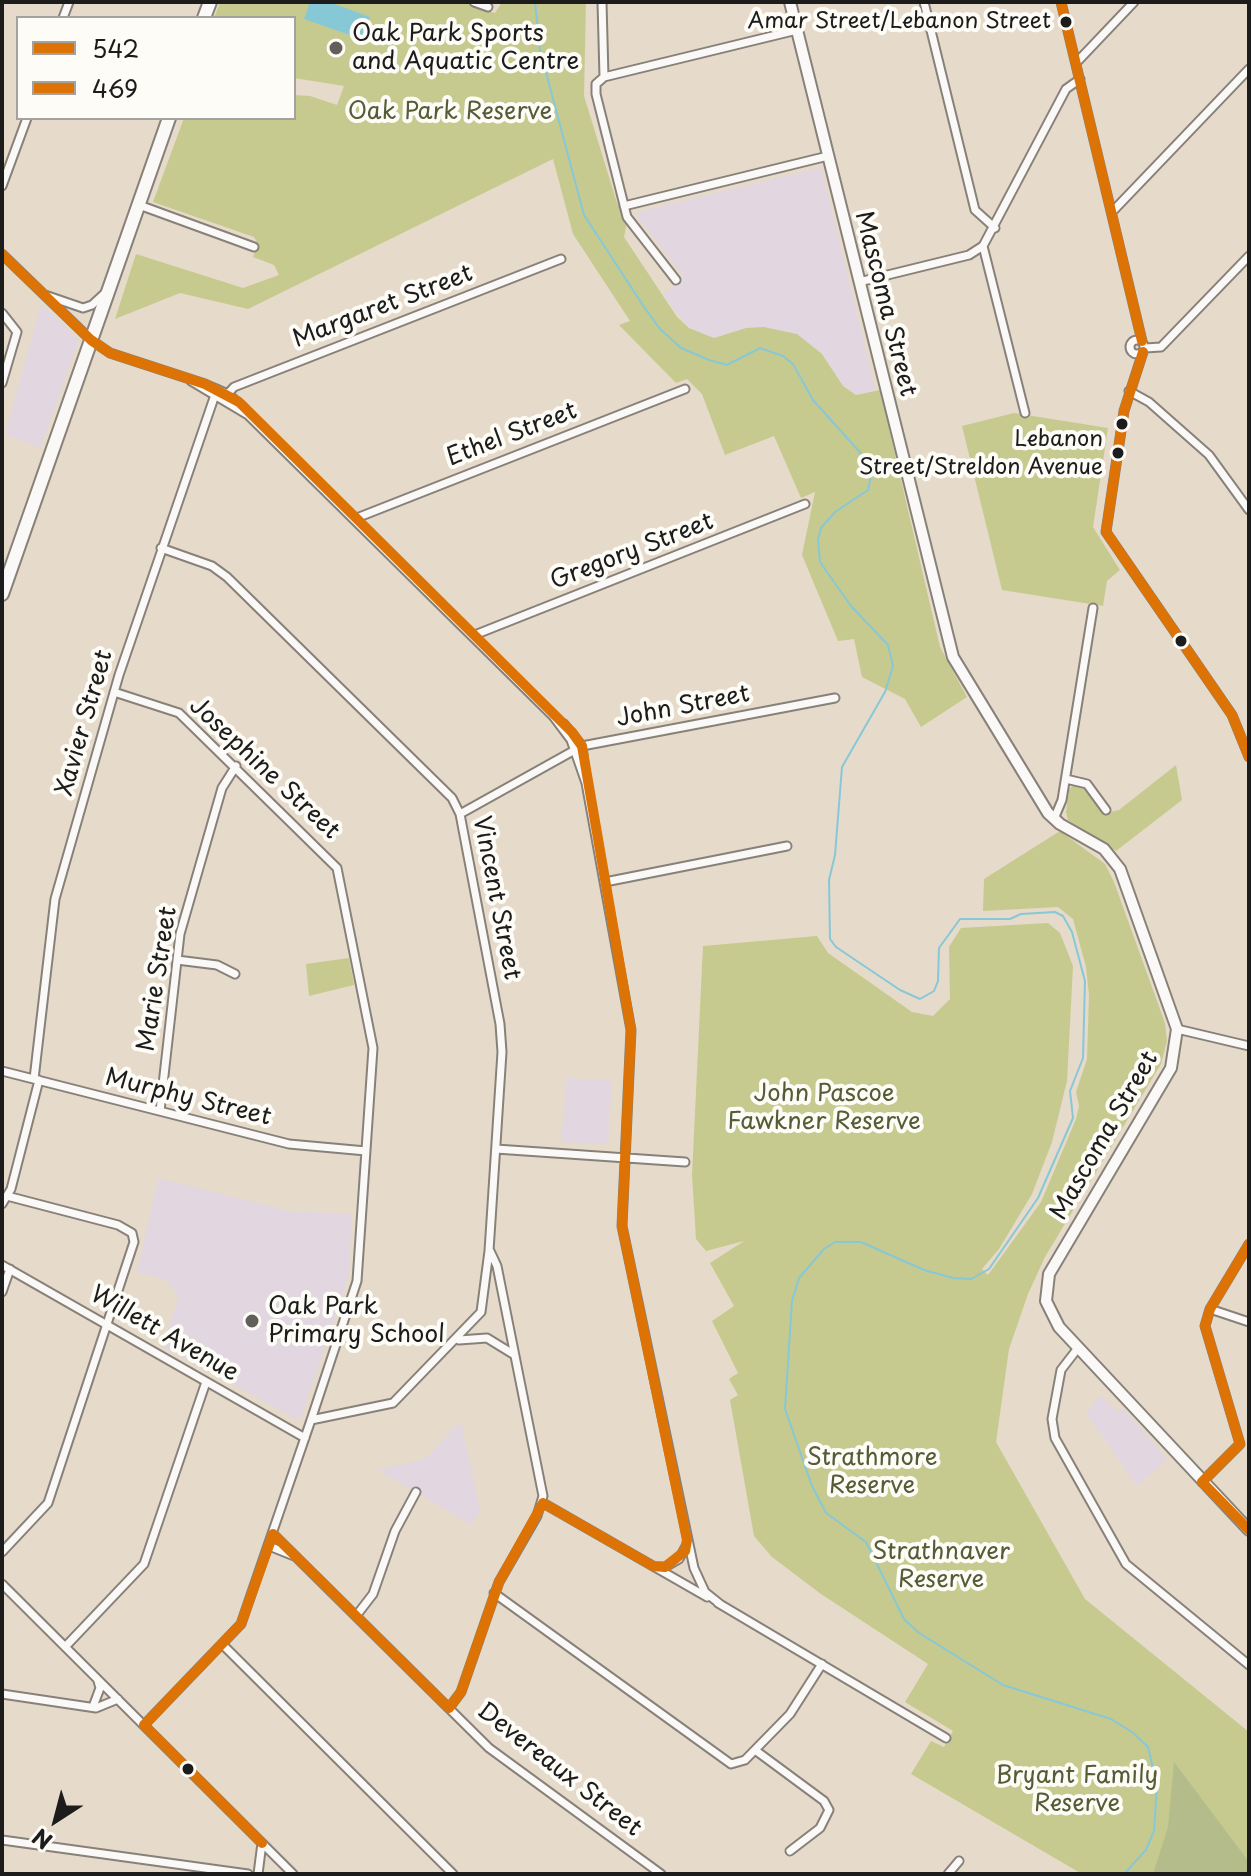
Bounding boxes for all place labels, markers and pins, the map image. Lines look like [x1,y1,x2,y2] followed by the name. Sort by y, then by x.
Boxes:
[748,9,1051,35] place label: Amar Street/Lebanon Street
[1058,14,1074,30] marker: Amar Street/Lebanon Street
[352,20,579,76] place label: Oak Park Sports and Aquatic Centre
[327,39,345,57] marker: Oak Park Sports and Aquatic Centre
[1114,416,1130,432] unlabelled marker
[859,427,1103,478] place label: Lebanon Street/Streldon Avenue
[1110,445,1126,461] marker: Lebanon Street/Streldon Avenue
[1173,633,1189,649] unlabelled marker
[268,1293,445,1349] place label: Oak Park Primary School
[243,1312,261,1330] marker: Oak Park Primary School
[180,1761,196,1777] unlabelled marker

